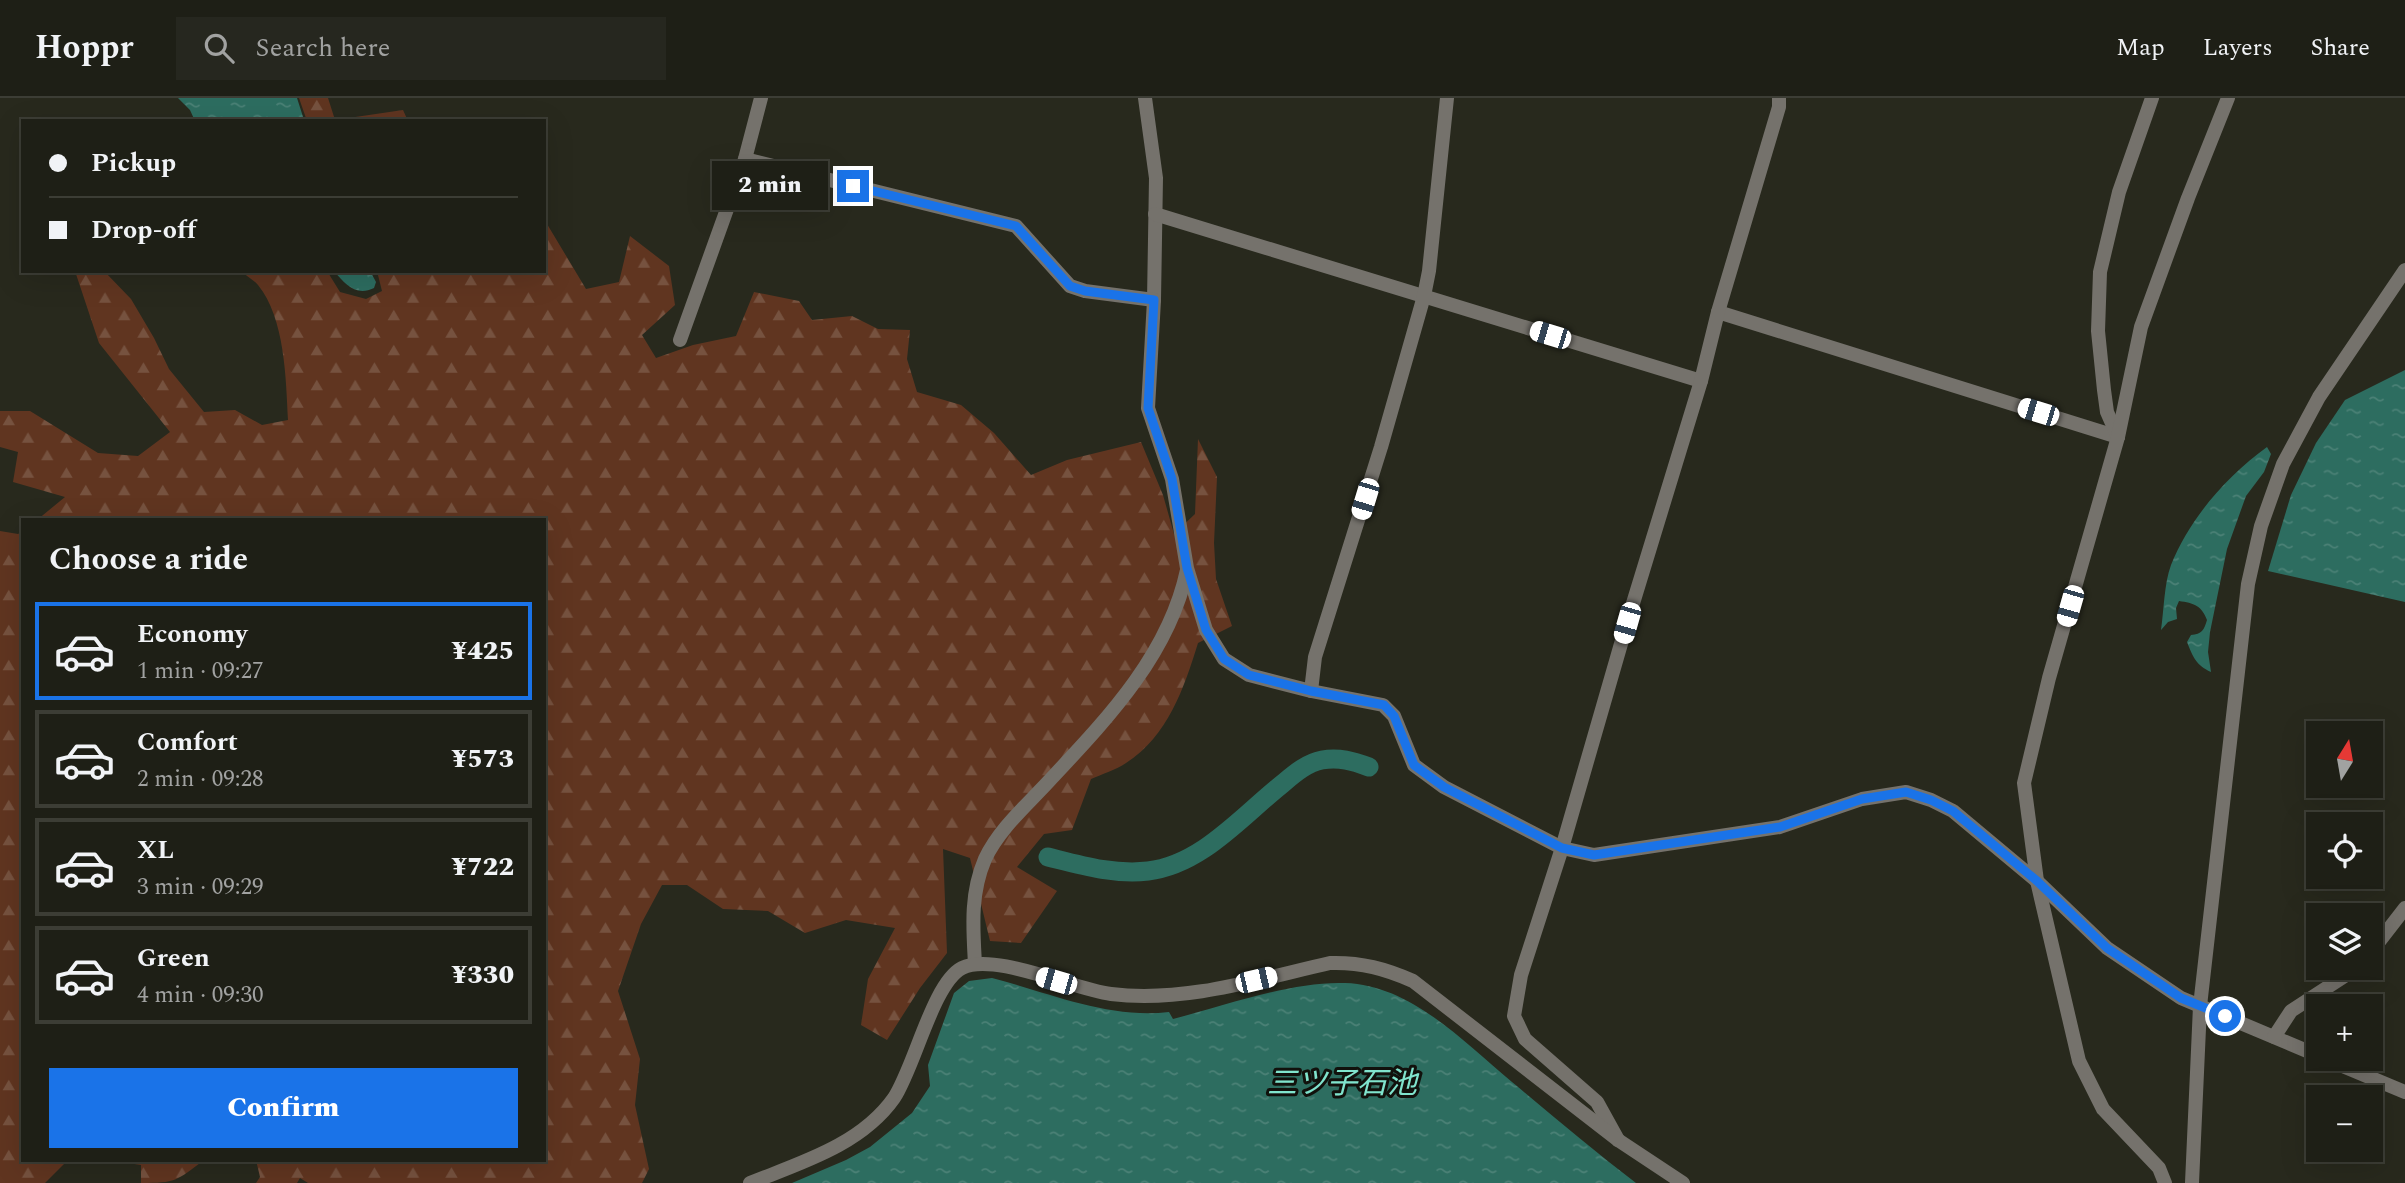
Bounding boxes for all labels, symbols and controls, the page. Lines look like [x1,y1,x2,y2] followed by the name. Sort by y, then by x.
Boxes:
[176,17,666,80] search box
[35,23,134,73] text: Hoppr
[256,28,390,68] text: Search here
[200,29,238,67] icon: search
[2116,30,2165,66] text: Map
[2203,30,2273,66] text: Layers
[2311,30,2370,66] text: Share
[91,143,176,183] text: Pickup
[713,162,828,210] callout: 2 min
[738,168,802,203] text: 2 min
[837,170,869,202] route end
[91,210,196,250] text: Drop-off
[1527,319,1574,351] car
[2015,396,2062,428] car
[1349,476,1382,522] car
[49,535,248,584] text: Choose a ride
[2055,583,2086,629] car
[1612,600,1643,646] car
[137,614,247,654] text: Economy
[53,620,116,683] icon: car
[452,631,514,671] text: ¥425
[137,654,264,689] text: 1 min · 09:27
[2306,721,2384,798] north arrow
[2306,721,2383,1162] map controls
[137,722,238,762] text: Comfort
[53,728,116,791] icon: car
[452,739,514,779] text: ¥573
[137,762,264,797] text: 2 min · 09:28
[2306,812,2383,889] button: locate
[137,830,174,870] text: XL
[53,836,116,899] icon: car
[452,847,514,887] text: ¥722
[137,870,264,905] text: 3 min · 09:29
[2306,903,2383,980] button: layers
[137,938,210,978] text: Green
[53,944,116,1007] icon: car
[452,955,514,995] text: ¥330
[1033,965,1080,997] car
[1234,965,1279,995] car
[137,978,264,1013] text: 4 min · 09:30
[2306,994,2383,1071] button: +
[2209,1000,2241,1032] route start
[1267,1061,1420,1107] water label: 三ツ子石池
[49,1068,518,1148] button: Confirm
[2306,1085,2383,1162] button: −

